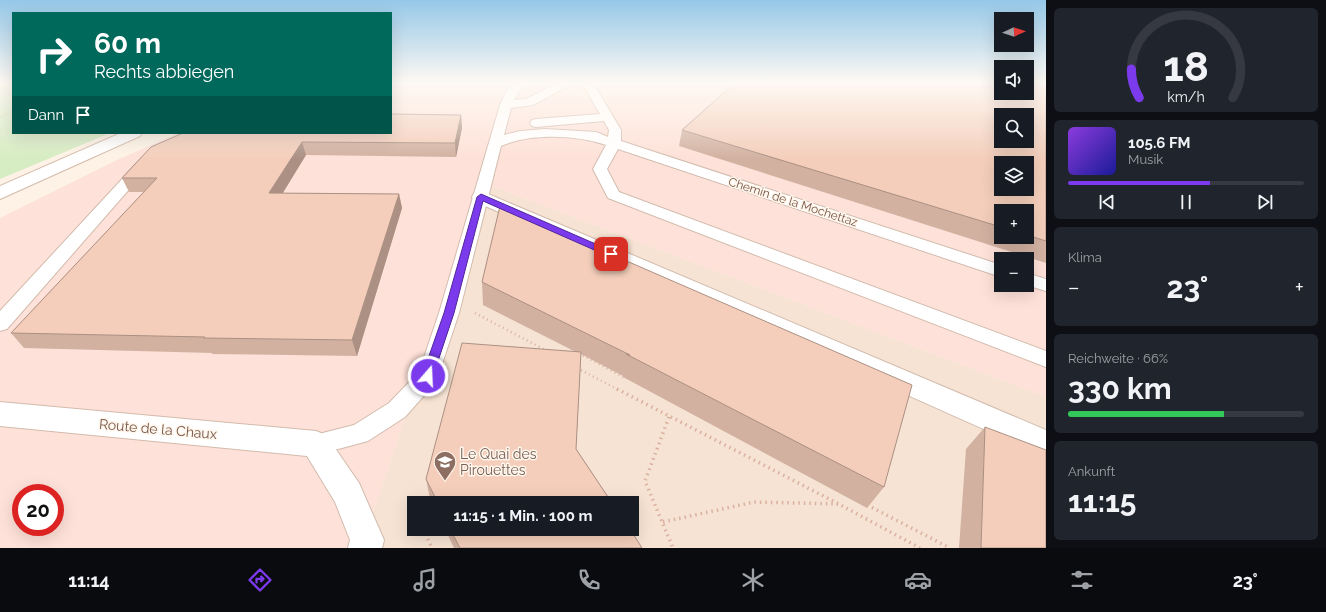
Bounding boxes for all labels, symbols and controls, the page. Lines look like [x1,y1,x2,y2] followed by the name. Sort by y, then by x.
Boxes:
[994,12,1034,52] north arrow
[994,12,1034,292] map controls
[94,27,161,60] text: 60 m
[28,28,80,80] icon: right
[1163,42,1209,91] text: 18
[994,60,1034,100] button: sound
[94,61,234,82] text: Rechts abbiegen
[1167,89,1205,105] text: km/h
[72,104,94,126] icon: arrive
[28,106,64,124] text: Dann
[994,108,1034,148] button: search
[1128,134,1191,152] text: 105.6 FM
[1128,152,1163,167] text: Musik
[994,156,1034,196] button: layers
[727,174,859,230] street label: Chemin de la Mochettaz
[1096,191,1118,213] icon: previous
[1175,191,1197,213] icon: pause
[1254,191,1276,213] icon: next
[994,204,1034,244] button: +
[594,237,628,271] pin
[600,243,622,265] icon: arrive
[1068,250,1102,265] text: Klima
[994,252,1034,292] button: −
[1166,270,1208,305] text: 23°
[1068,274,1080,300] text: −
[1295,274,1304,300] text: +
[1068,351,1168,366] text: Reichweite · 66%
[407,355,449,397] position arrow
[1068,371,1172,406] text: 330 km
[98,416,218,442] street label: Route de la Chaux
[460,446,537,478] place label: Le Quai des Pirouettes
[432,449,458,482] school or university icon: Le Quai des Pirouettes
[1068,464,1115,479] text: Ankunft
[12,484,64,536] speed limit sign: 20
[1068,484,1137,519] text: 11:15
[453,507,593,525] text: 11:15 · 1 Min. · 100 m
[246,566,274,594] icon: directions
[411,566,439,594] icon: music
[575,566,603,594] icon: phone
[739,566,767,594] icon: climate
[904,566,932,594] icon: car
[1068,566,1096,594] icon: filters
[68,570,110,591] text: 11:14
[1233,570,1258,591] text: 23°

